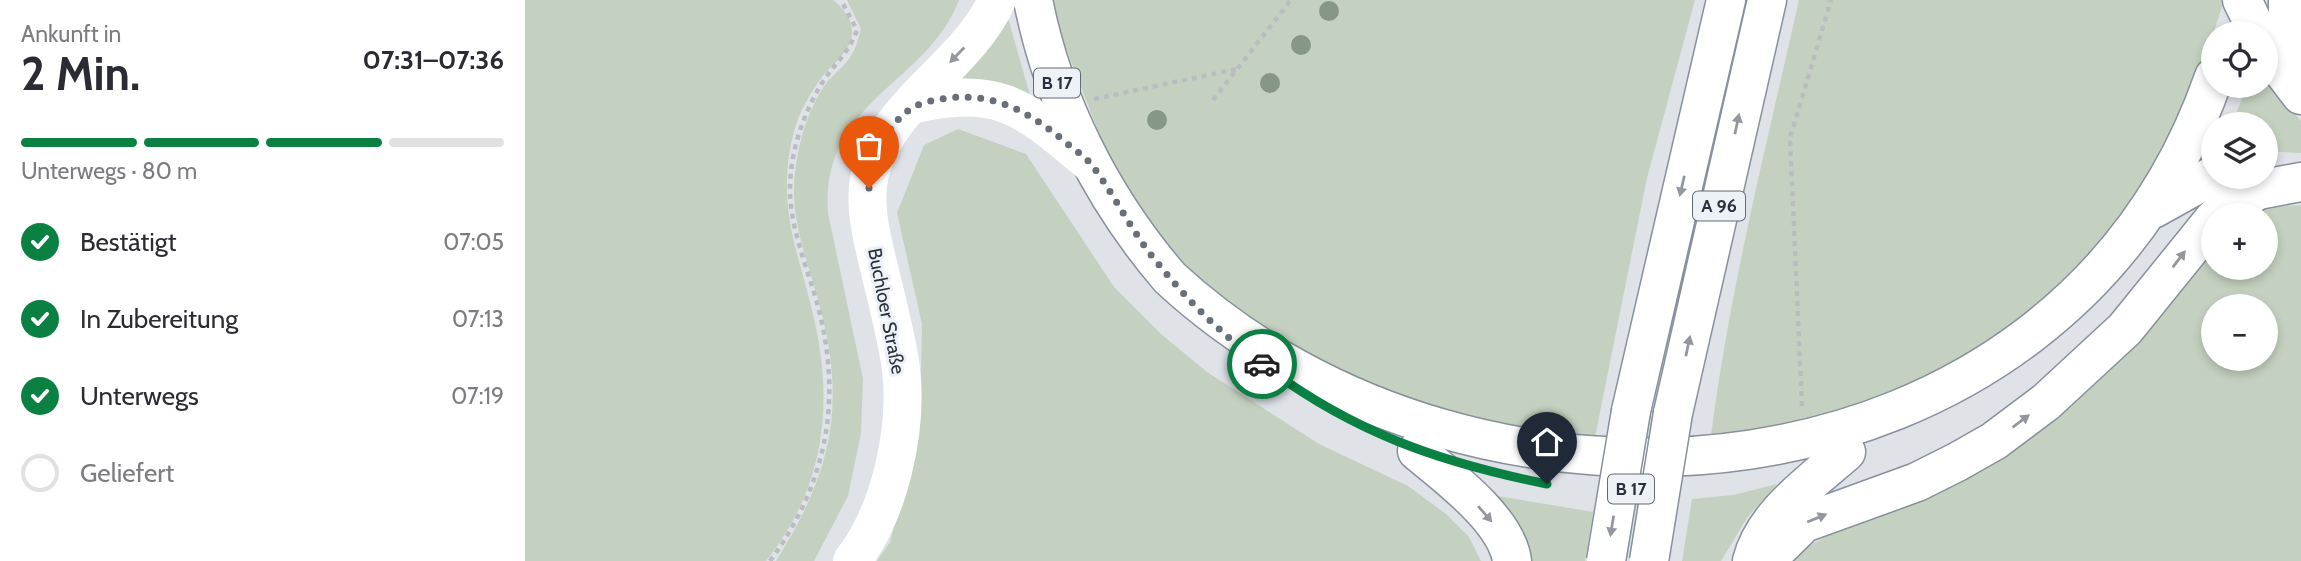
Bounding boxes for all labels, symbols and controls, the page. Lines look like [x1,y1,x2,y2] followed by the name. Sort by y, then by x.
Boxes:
[21,20,121,48] text: Ankunft in
[2201,21,2278,371] map controls
[2201,21,2278,98] button: locate
[363,44,504,76] text: 07:31–07:36
[21,46,140,102] text: 2 Min.
[949,46,965,63] one-way arrow
[1034,68,1080,98] road number: B 17
[2201,112,2278,189] button: layers
[1732,113,1743,135] one-way arrow
[839,116,899,188] pin
[850,127,888,165] icon: bag
[21,157,197,185] text: Unterwegs · 80 m
[1677,175,1688,197] one-way arrow
[1693,191,1745,220] road number: A 96
[2201,203,2278,280] button: +
[21,223,59,261] icon: check
[80,226,177,258] text: Bestätigt
[443,228,504,256] text: 07:05
[863,246,910,376] street label: Buchloer Straße
[2172,250,2186,268] one-way arrow
[2201,294,2278,371] button: −
[21,300,59,338] icon: check
[80,303,238,335] text: In Zubereitung
[452,305,504,333] text: 07:13
[1227,329,1297,399] courier
[1683,335,1694,357] one-way arrow
[1243,345,1281,383] icon: car
[21,377,59,415] icon: check
[80,380,199,412] text: Unterwegs
[451,382,504,410] text: 07:19
[1517,412,1577,484] pin
[2012,414,2030,428] one-way arrow
[1528,423,1566,461] icon: home
[80,457,174,489] text: Geliefert
[1608,475,1654,504] road number: B 17
[1477,505,1492,522] one-way arrow
[1806,512,1827,523] one-way arrow
[1606,515,1617,537] one-way arrow

